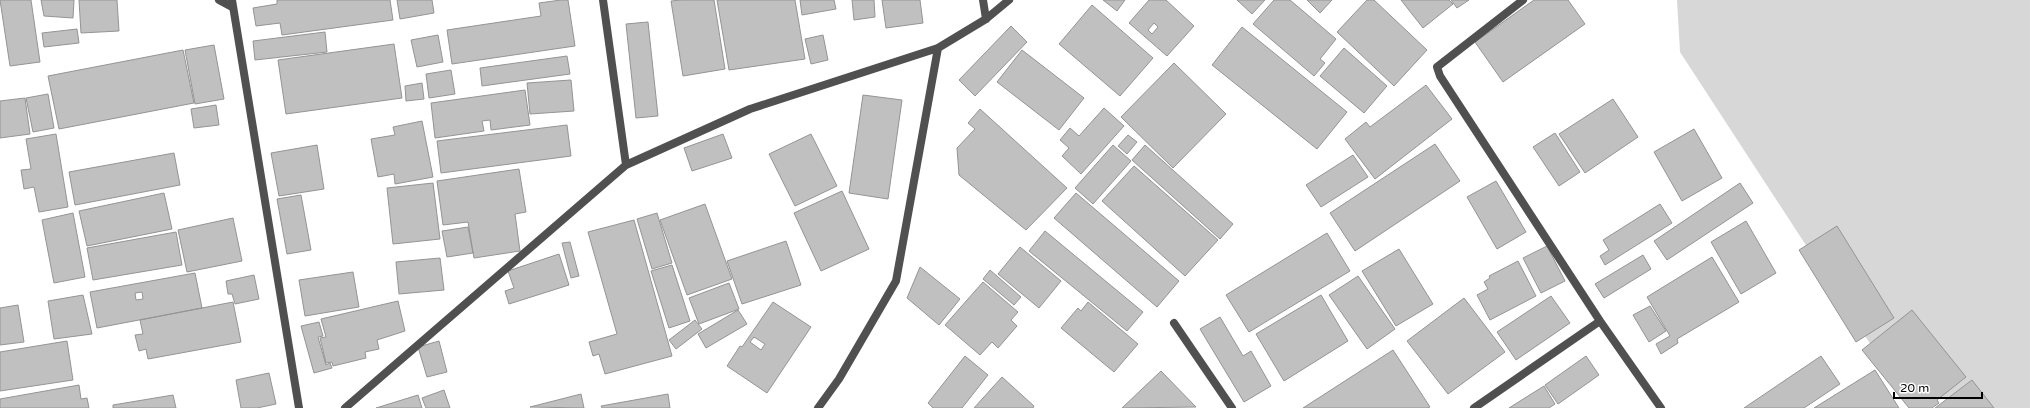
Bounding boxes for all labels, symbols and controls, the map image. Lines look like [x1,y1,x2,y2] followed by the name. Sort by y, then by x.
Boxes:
[1894,374,1982,400] scale bar
[1900,381,1929,395] text: 20 m

